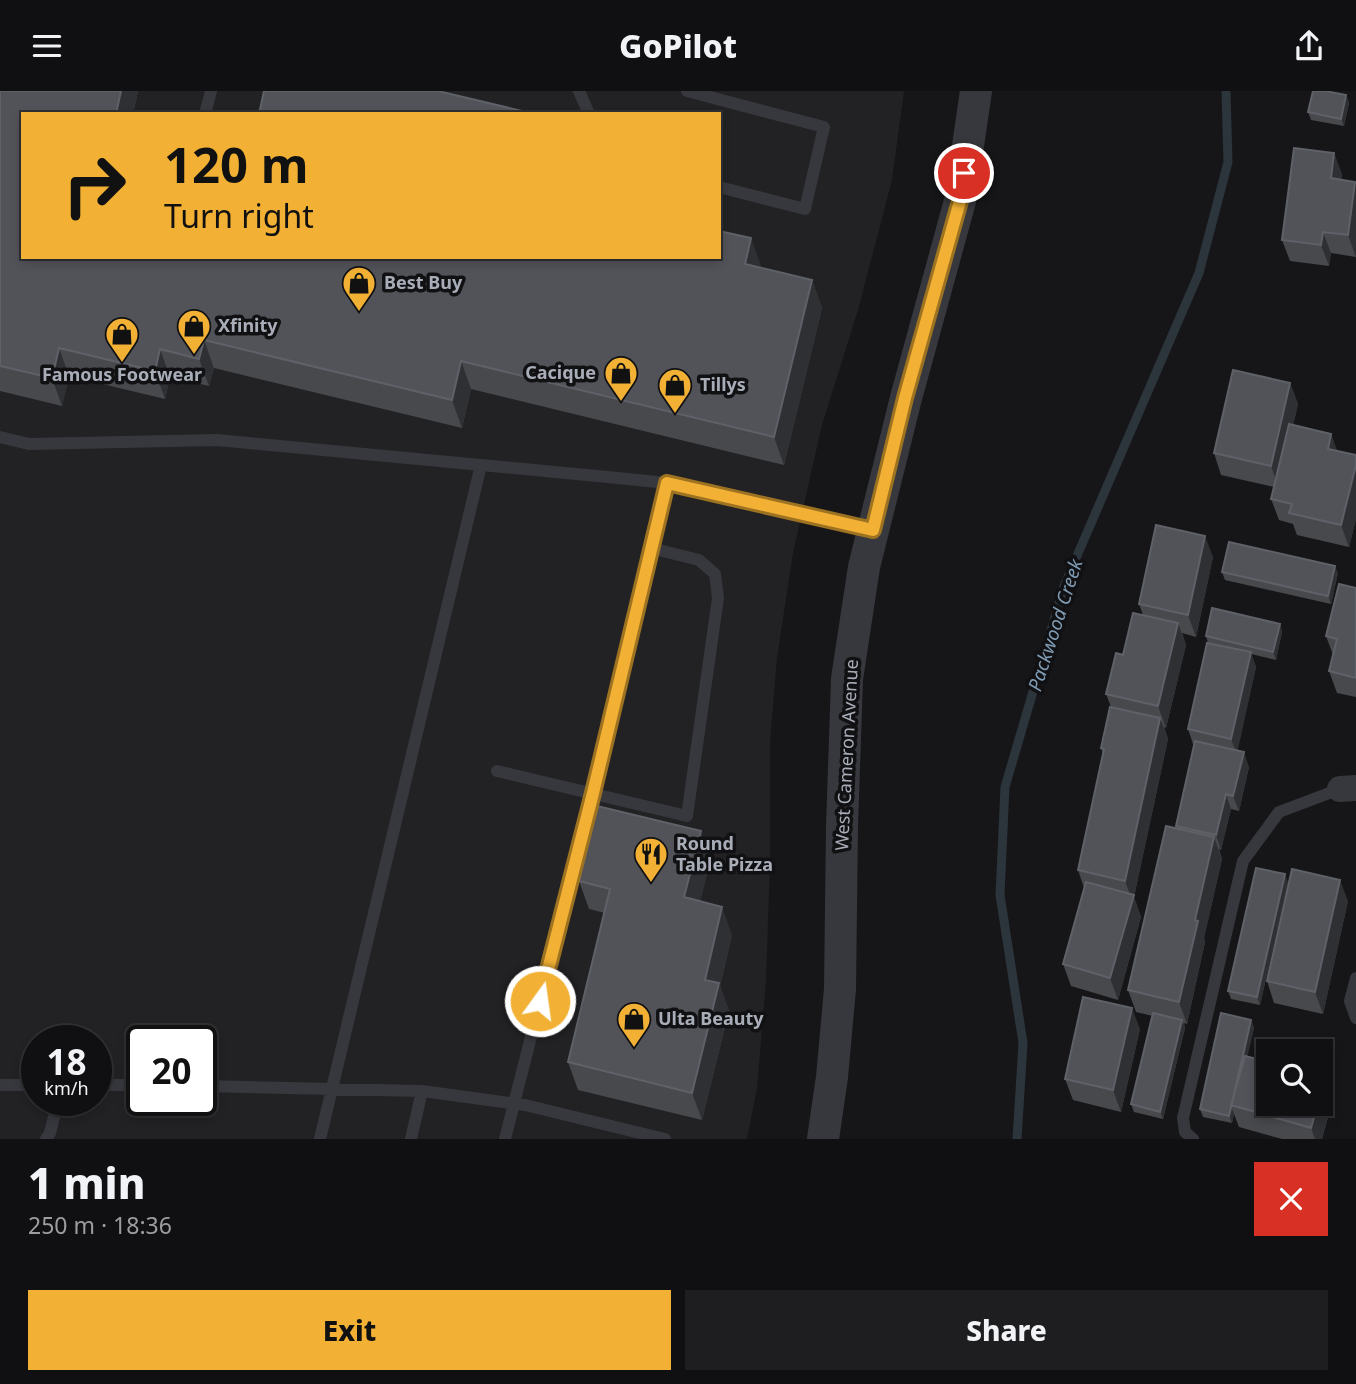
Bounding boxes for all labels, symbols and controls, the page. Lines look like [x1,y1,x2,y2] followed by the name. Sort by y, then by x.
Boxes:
[619,24,737,67] text: GoPilot
[28,27,66,65] icon: menu
[1290,27,1328,65] icon: share
[164,131,309,197] text: 120 m
[49,140,140,231] icon: right
[934,143,994,203] pin
[945,154,983,192] icon: arrive
[164,194,314,237] text: Turn right
[340,264,378,313] shop icon: Best Buy
[384,270,463,294] place label: Best Buy
[175,307,213,356] shop icon: Xfinity
[218,313,278,337] place label: Xfinity
[103,315,141,364] shop icon: Famous Footwear
[602,354,640,403] shop icon: Cacique
[525,360,596,384] place label: Cacique
[42,362,202,386] place label: Famous Footwear
[656,366,694,415] shop icon: Tillys
[700,372,746,396] place label: Tillys
[1021,555,1089,694] water label: Packwood Creek
[829,659,863,851] street label: West Cameron Avenue
[676,831,773,876] place label: Round Table Pizza
[632,835,670,884] restaurant icon: Round Table Pizza
[503,964,577,1038] position arrow
[615,1000,653,1049] shop icon: Ulta Beauty
[658,1006,764,1030] place label: Ulta Beauty
[126,1025,217,1116] speed limit sign: 20
[46,1038,87,1085] text: 18
[1256,1039,1333,1116] map controls
[1256,1039,1333,1116] button: search
[44,1076,89,1100] text: km/h
[28,1154,145,1211] text: 1 min
[1254,1162,1328,1236] button: close
[28,1209,172,1241] text: 250 m · 18:36
[28,1290,671,1370] button: Exit
[685,1290,1328,1370] button: Share

